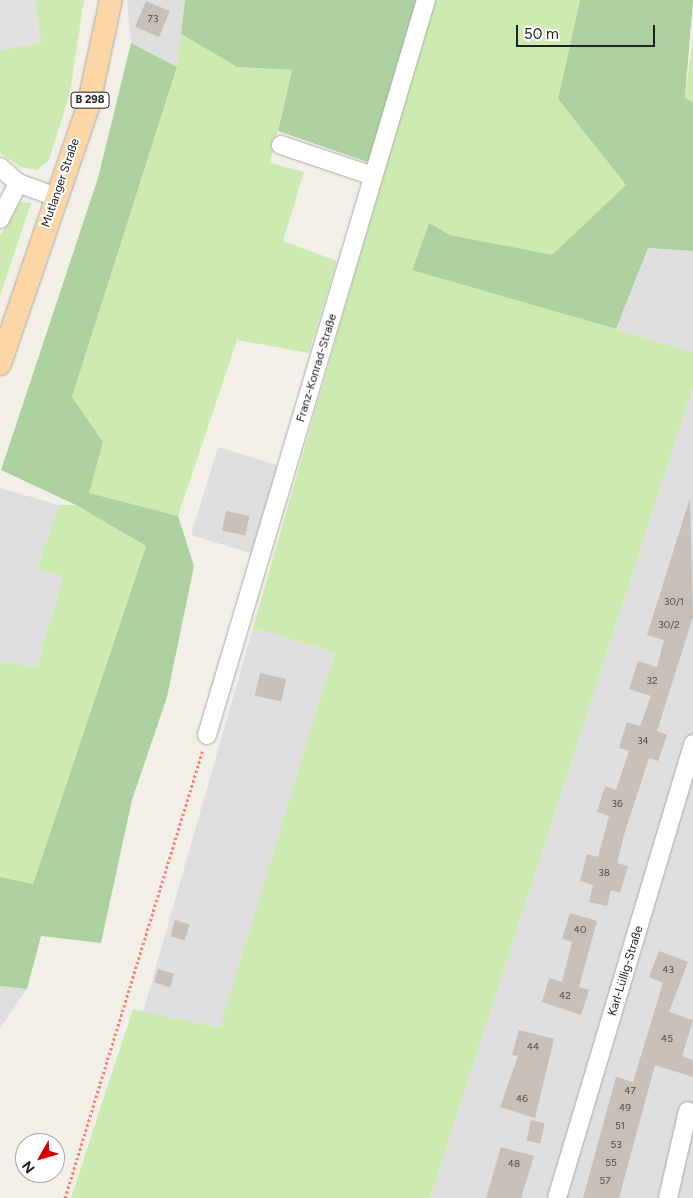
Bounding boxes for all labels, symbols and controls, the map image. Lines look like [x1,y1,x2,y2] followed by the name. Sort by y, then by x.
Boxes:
[148,13,158,25] house number: 73
[518,15,657,47] scale bar
[524,25,559,43] text: 50 m
[70,92,110,108] road number: B 298
[39,137,83,229] street label: Mutlanger Straße
[294,312,340,424] street label: Franz-Konrad-Straße
[664,596,684,608] house number: 30/1
[658,619,680,631] house number: 30/2
[646,675,658,687] house number: 32
[637,735,649,747] house number: 34
[611,798,623,810] house number: 36
[598,867,610,879] house number: 38
[574,924,586,936] house number: 40
[605,924,647,1018] street label: Karl-Lüllig-Straße
[662,964,674,976] house number: 43
[559,990,571,1002] house number: 42
[661,1033,673,1045] house number: 45
[527,1041,539,1053] house number: 44
[624,1085,636,1097] house number: 47
[516,1093,528,1105] house number: 46
[619,1102,631,1114] house number: 49
[615,1120,625,1132] house number: 51
[15,1133,65,1183] north arrow
[610,1139,622,1151] house number: 53
[19,1157,39,1176] text: N
[605,1157,617,1169] house number: 55
[508,1158,520,1170] house number: 48
[599,1175,611,1187] house number: 57

